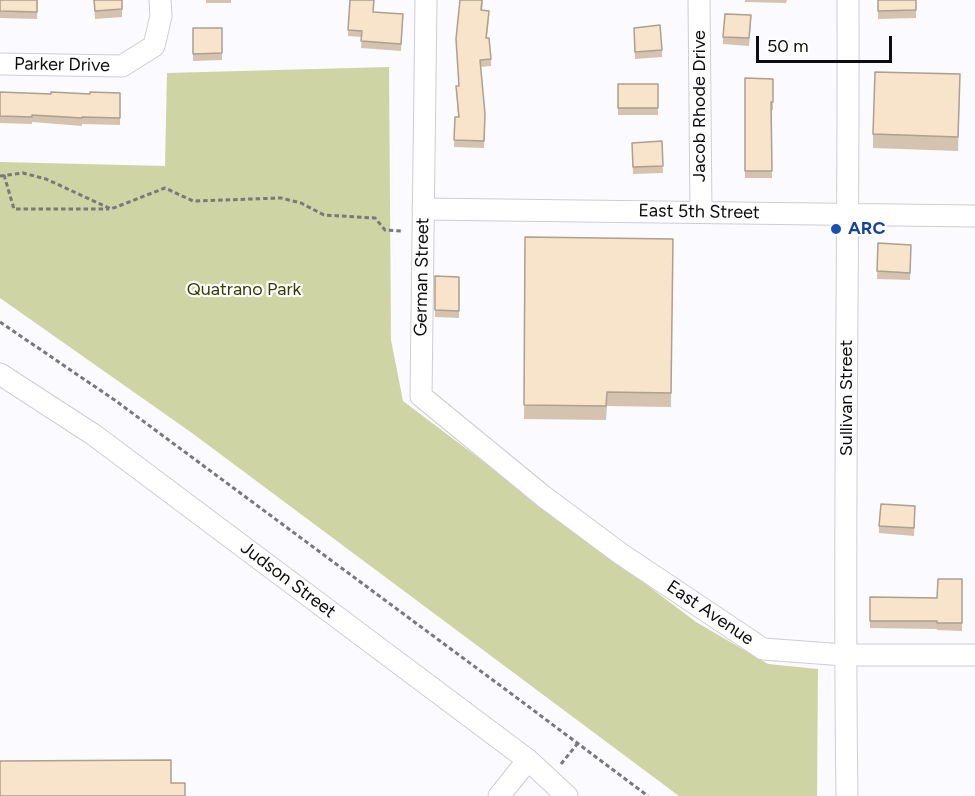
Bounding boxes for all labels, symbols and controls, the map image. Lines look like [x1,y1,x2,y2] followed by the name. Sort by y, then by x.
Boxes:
[759,24,896,62] scale bar
[689,30,711,182] street label: Jacob Rhode Drive
[767,35,809,57] text: 50 m
[14,53,110,77] street label: Parker Drive
[638,200,760,224] street label: East 5th Street
[410,217,434,337] street label: German Street
[848,218,886,240] place label: ARC
[829,222,843,236] marker: ARC
[187,279,301,301] park label: Quatrano Park
[836,340,858,456] street label: Sullivan Street
[236,537,340,623] street label: Judson Street
[662,576,758,650] street label: East Avenue

